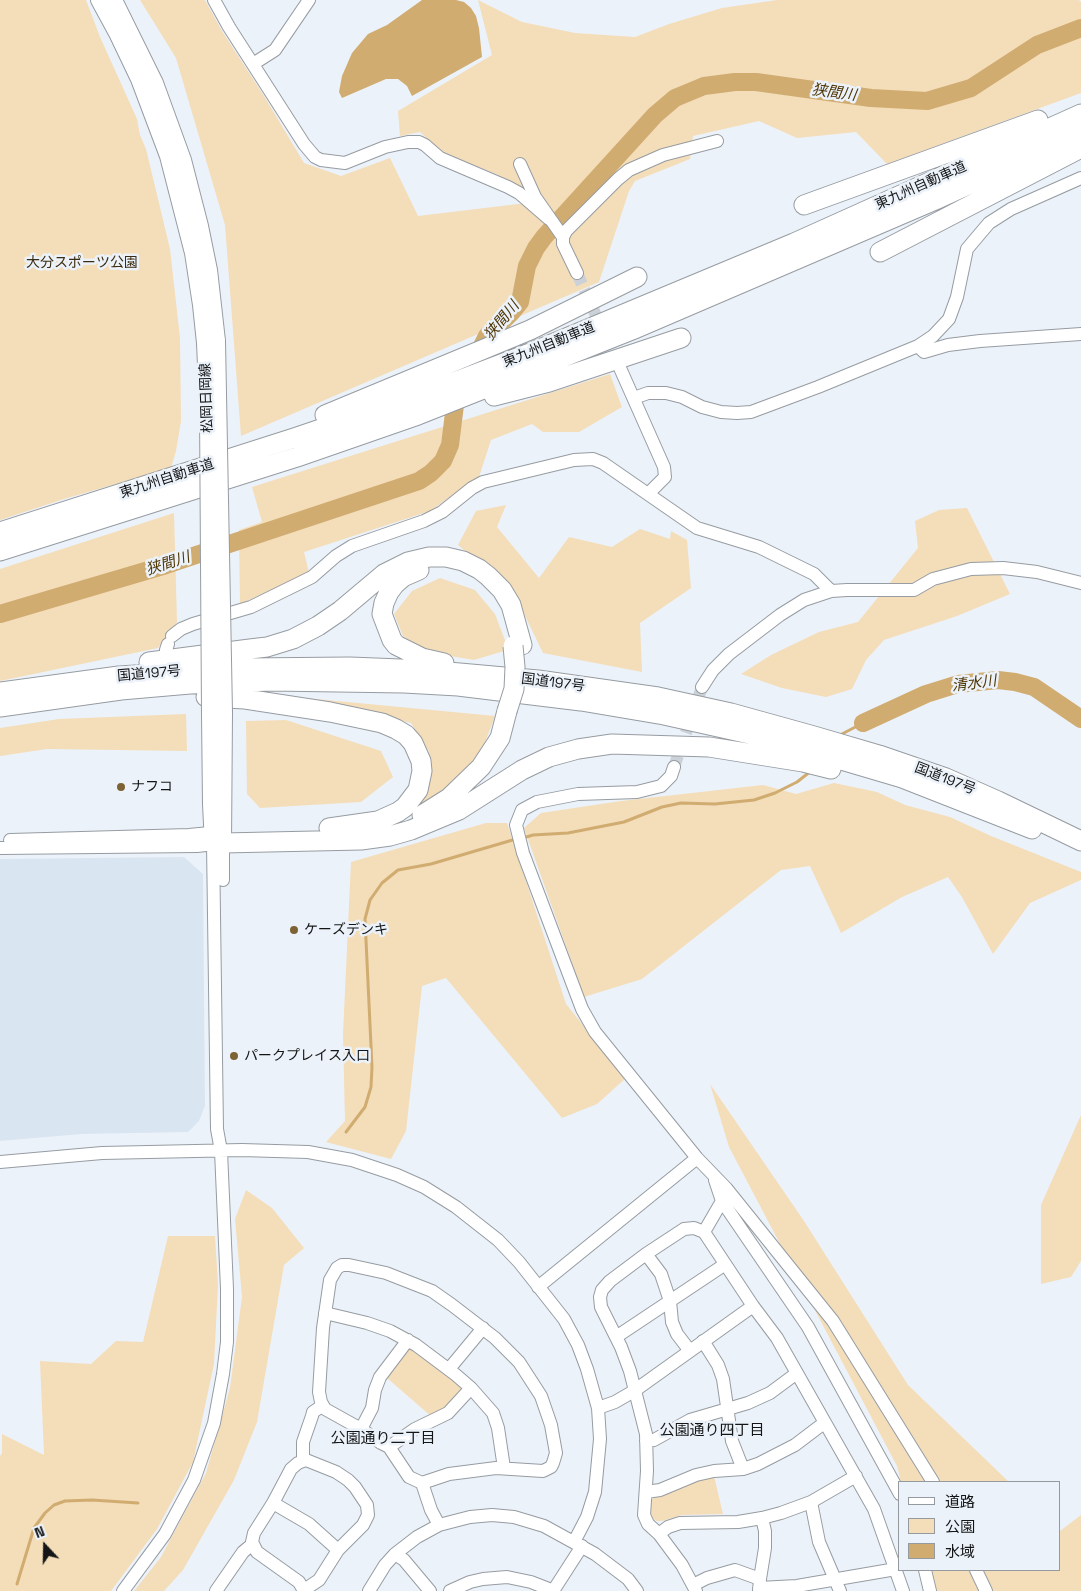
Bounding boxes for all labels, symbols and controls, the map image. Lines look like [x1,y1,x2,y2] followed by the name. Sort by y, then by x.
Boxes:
[810,81,858,105] water label: 狭間川
[873,158,969,214] street label: 東九州自動車道
[26,255,138,271] park label: 大分スポーツ公園
[481,298,523,344] water label: 狭間川
[500,319,598,371] street label: 東九州自動車道
[197,363,217,433] street label: 松岡日岡線
[118,456,216,502] street label: 東九州自動車道
[144,548,192,580] water label: 狭間川
[116,663,182,685] street label: 国道197号
[520,671,586,695] street label: 国道197号
[951,672,997,696] water label: 清水川
[912,760,978,798] street label: 国道197号
[131,779,173,795] place label: ナフコ
[115,781,127,793] marker: ナフコ
[304,922,388,938] place label: ケーズデンキ
[288,924,300,936] marker: ケーズデンキ
[244,1048,370,1064] place label: パークプレイス入口
[228,1050,240,1062] marker: パークプレイス入口
[660,1422,764,1440] district label: 公園通り四丁目
[331,1430,435,1448] district label: 公園通り二丁目
[898,1481,1061,1571] legend
[945,1492,975,1511] text: 道路
[945,1517,975,1536] text: 公園
[20,1521,70,1571] north arrow
[32,1522,47,1542] text: N
[945,1542,975,1561] text: 水域

